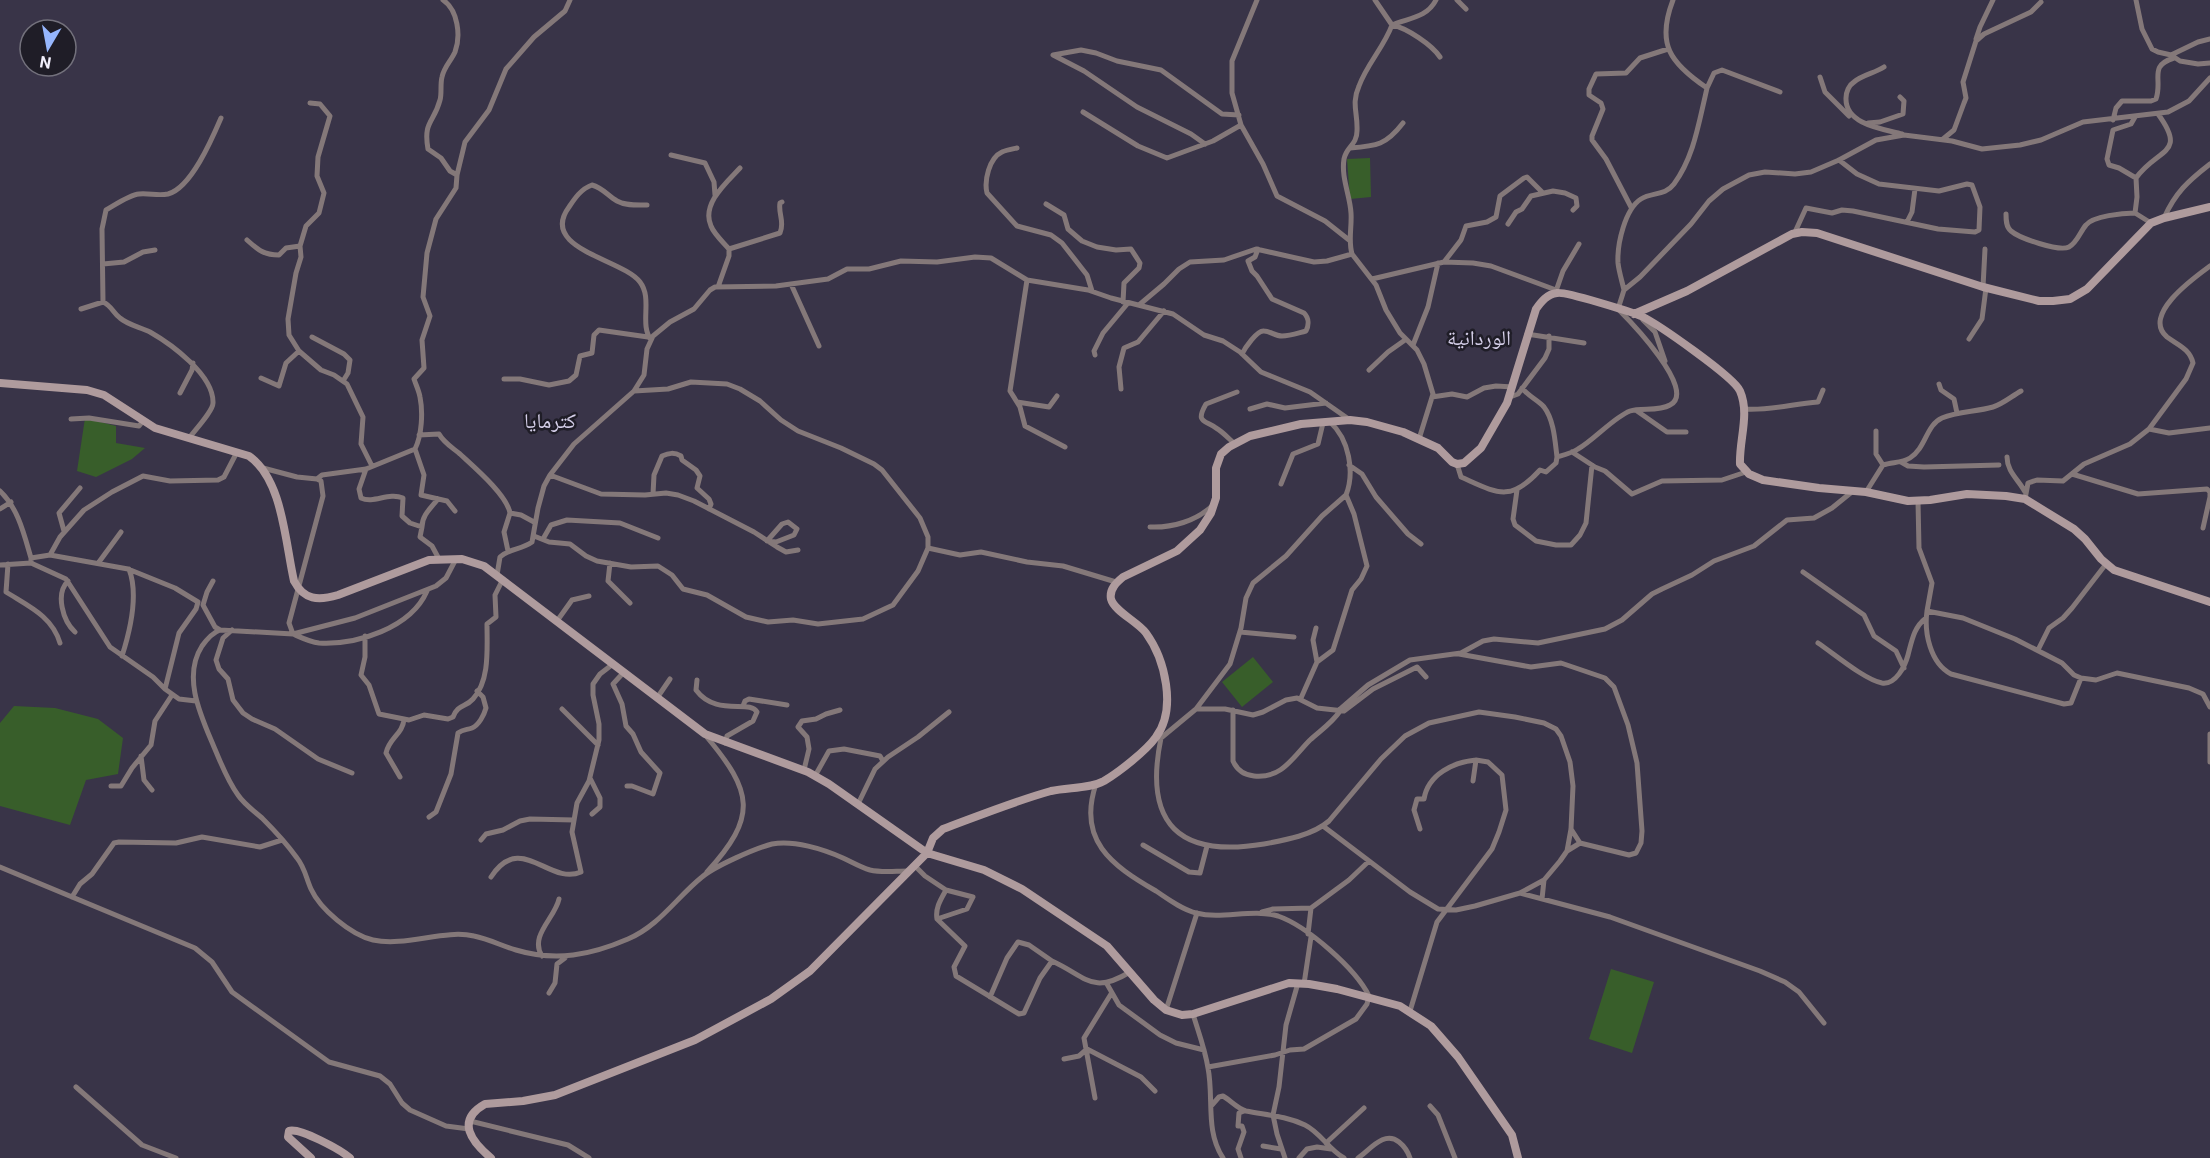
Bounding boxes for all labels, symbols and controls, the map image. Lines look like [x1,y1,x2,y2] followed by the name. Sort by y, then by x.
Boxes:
[18,18,78,78] north arrow
[38,52,53,73] text: N
[1447,326,1511,350] district label: الوردانية
[524,409,576,433] district label: كترمايا

